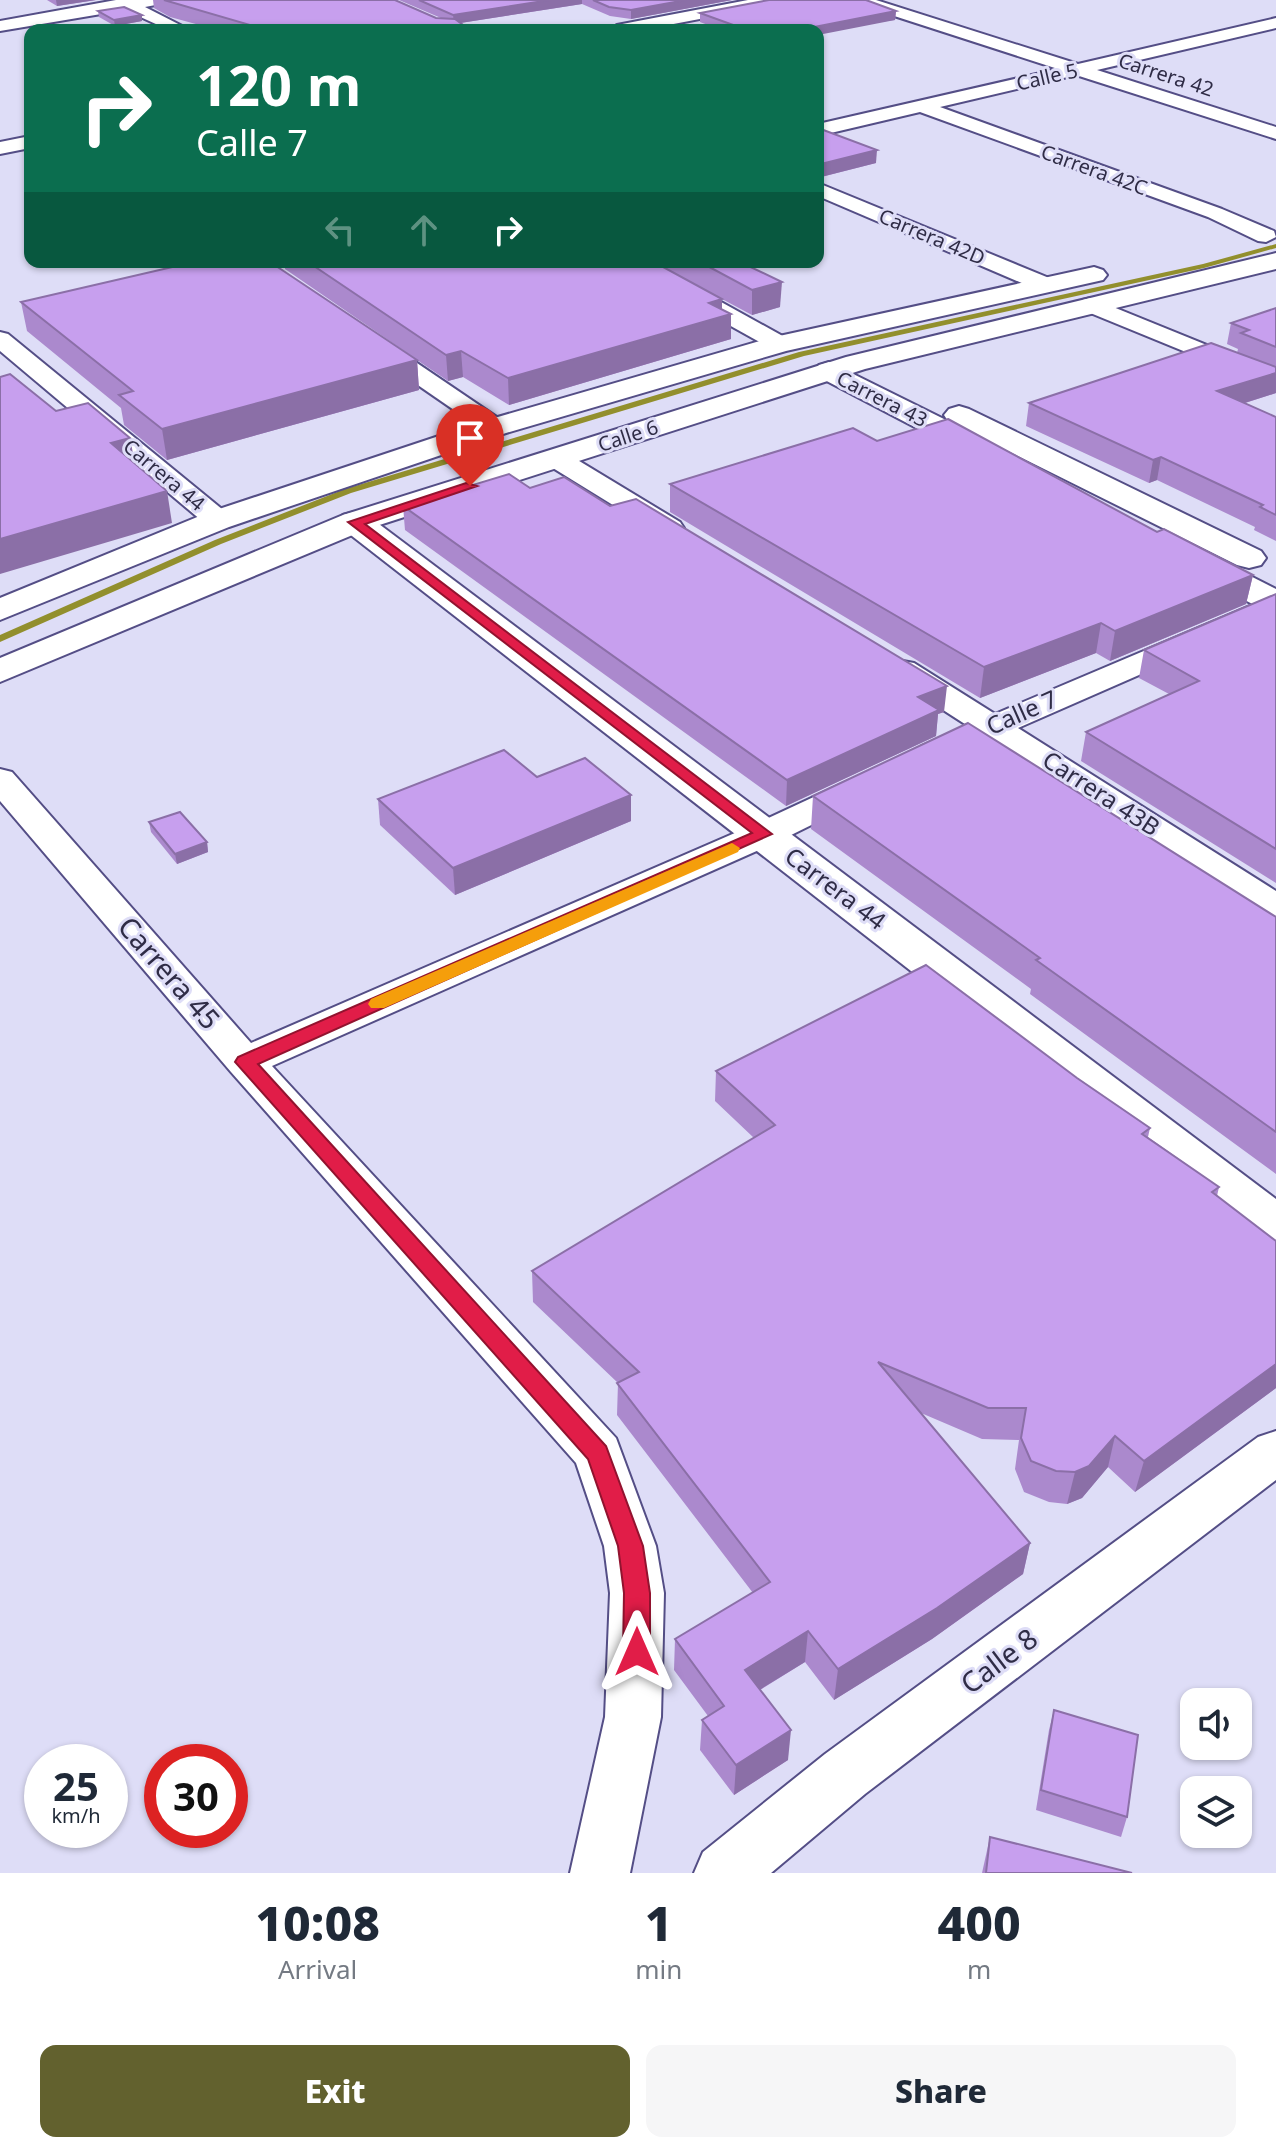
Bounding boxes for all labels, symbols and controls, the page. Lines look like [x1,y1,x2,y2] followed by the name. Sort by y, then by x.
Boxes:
[196,46,361,122] text: 120 m
[1115,46,1217,103] street label: Carrera 42
[64,56,168,160] icon: right
[1014,56,1080,97] street label: Calle 5
[196,118,308,167] text: Calle 7
[1037,138,1151,201] street label: Carrera 42C
[875,202,989,271] street label: Carrera 42D
[318,208,362,252] icon: left
[402,208,446,252] icon: ahead
[486,208,530,252] icon: right
[832,364,932,433] street label: Carrera 43
[436,404,504,486] pin
[594,413,662,458] street label: Calle 6
[448,416,492,460] icon: arrive
[118,433,211,517] street label: Carrera 44
[981,681,1062,742] street label: Calle 7
[1037,742,1167,843] street label: Carrera 43B
[779,839,893,937] street label: Carrera 44
[110,908,229,1037] street label: Carrera 45
[595,1610,679,1694] position arrow
[952,1619,1045,1702] street label: Calle 8
[1180,1688,1252,1848] map controls
[1180,1688,1252,1760] button: sound
[144,1744,248,1848] speed limit sign: 30
[53,1758,99,1813] text: 25
[1180,1776,1252,1848] button: layers
[51,1802,101,1829] text: km/h
[255,1890,380,1955] text: 10:08
[645,1890,673,1955] text: 1
[938,1890,1021,1955] text: 400
[278,1951,357,1987] text: Arrival
[635,1951,682,1987] text: min
[967,1951,991,1987] text: m
[40,2045,630,2137] button: Exit
[646,2045,1236,2137] button: Share

